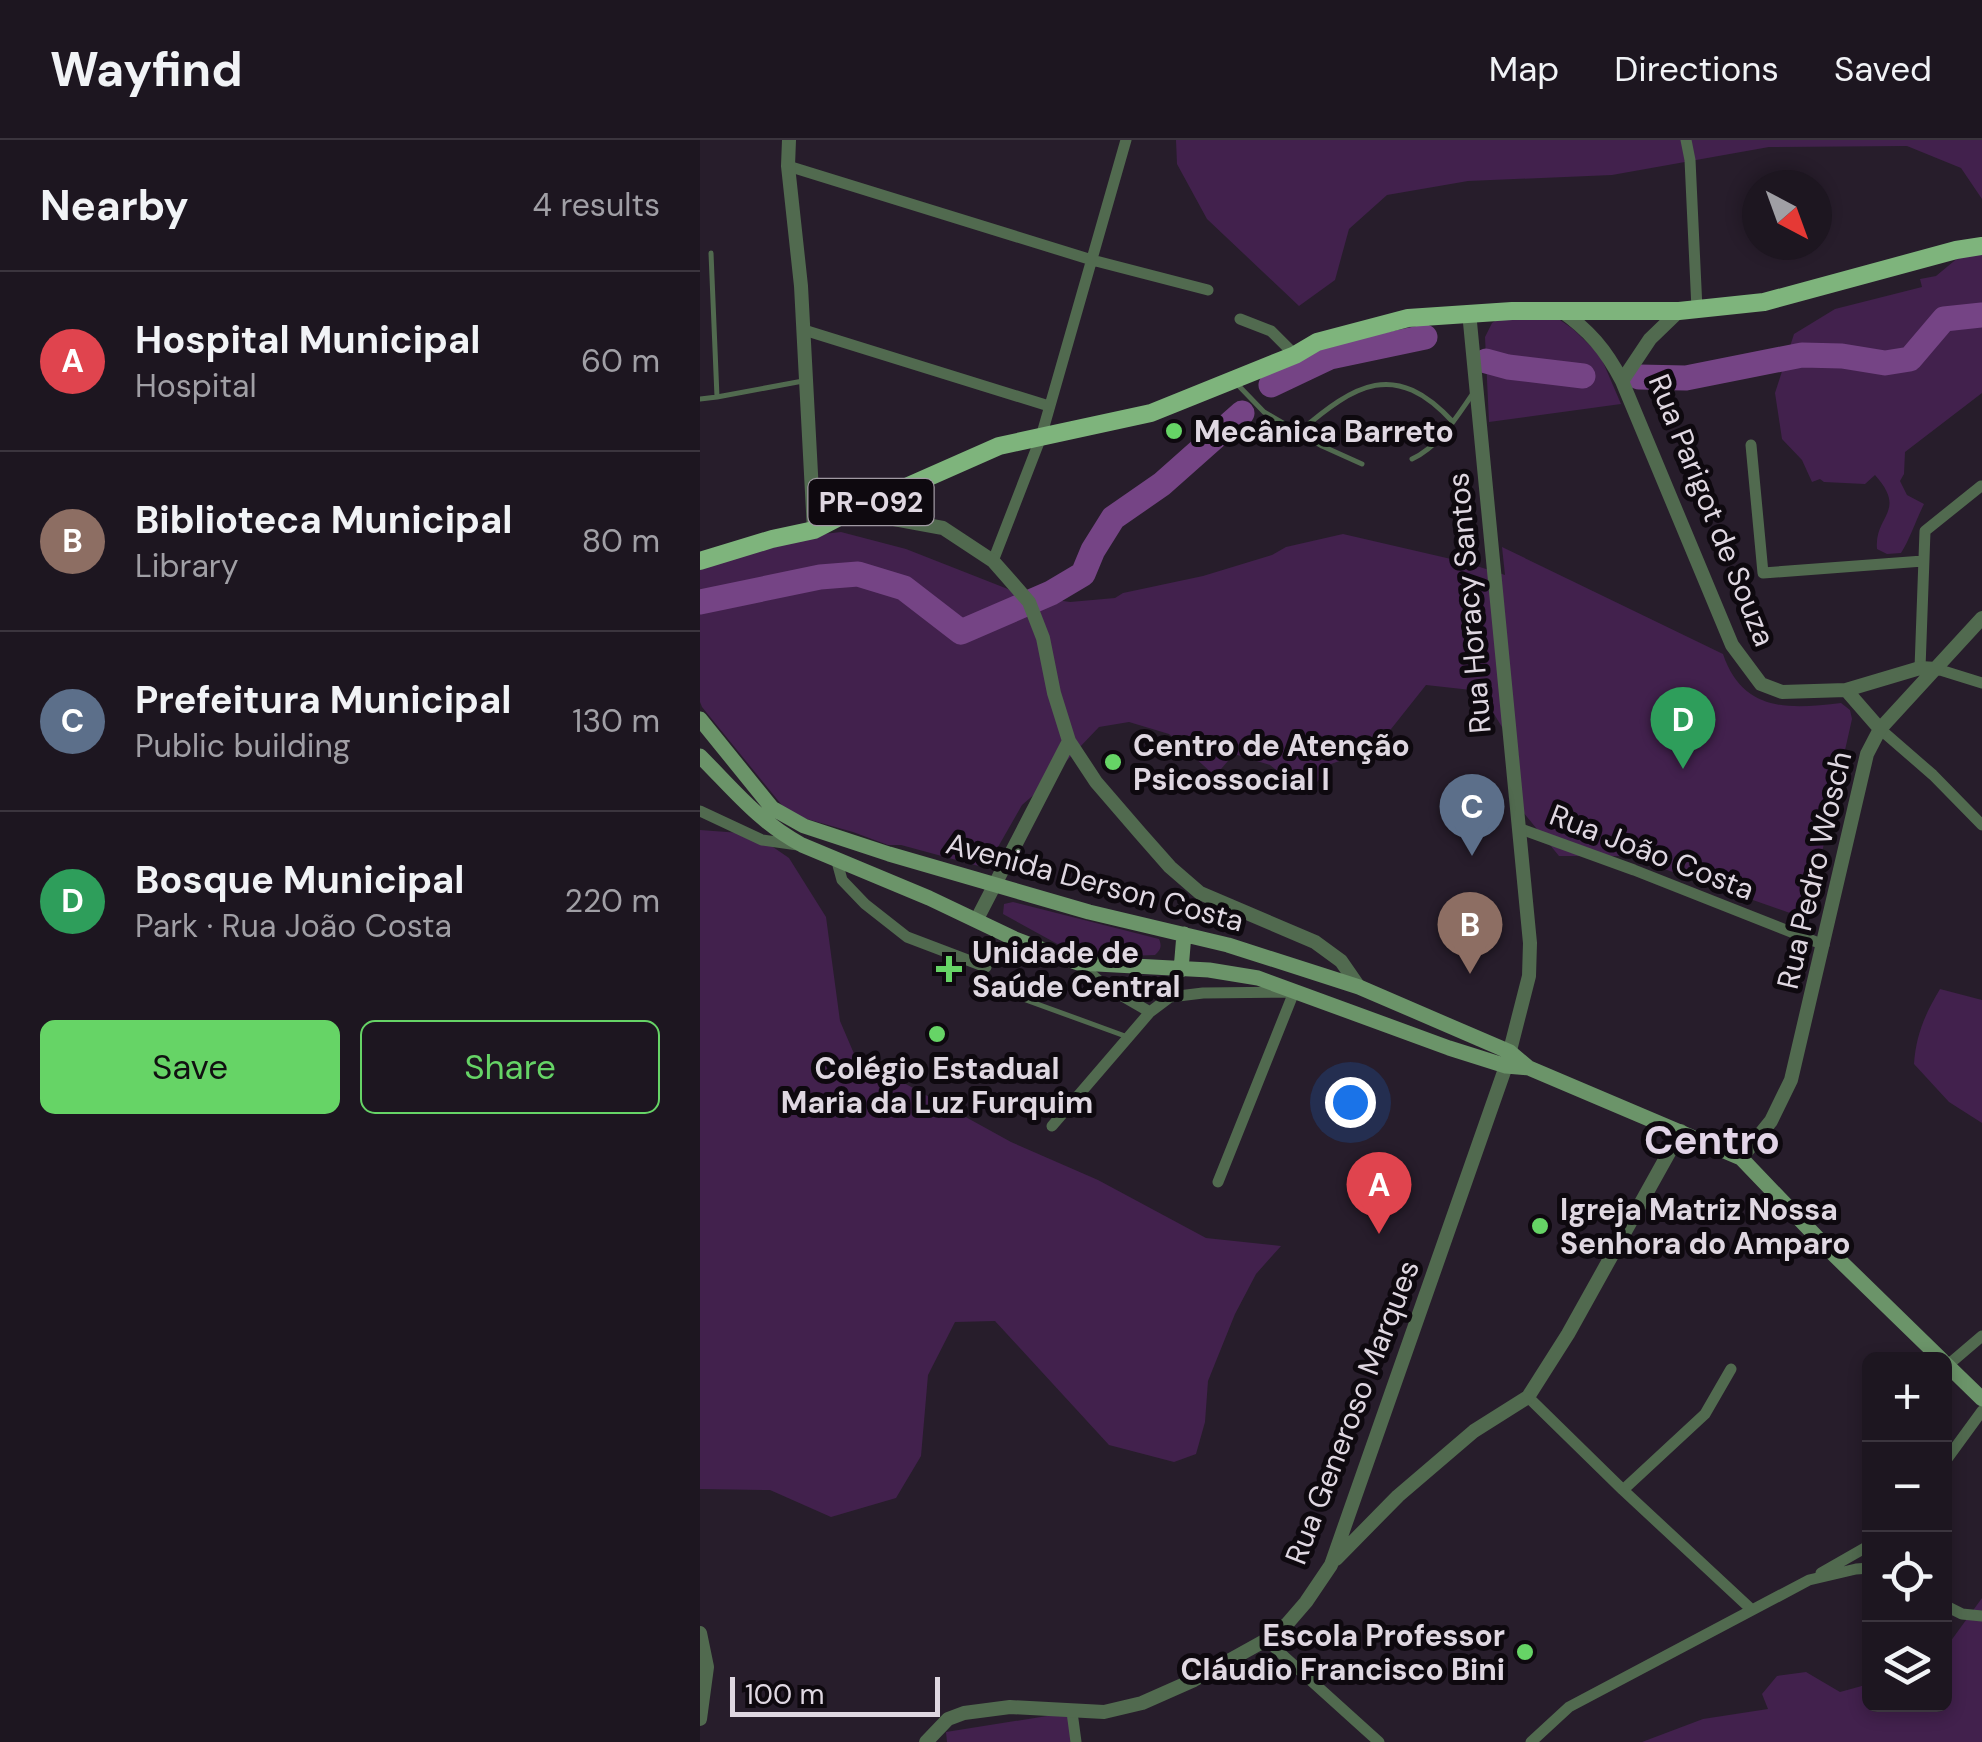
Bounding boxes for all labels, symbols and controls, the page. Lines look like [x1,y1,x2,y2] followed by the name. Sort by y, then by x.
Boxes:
[50,38,243,101] text: Wayfind
[1489,46,1559,92] text: Map
[1614,46,1779,92] text: Directions
[1834,46,1932,92] text: Saved
[1742,170,1832,260] north arrow
[40,178,189,233] text: Nearby
[533,184,660,226] text: 4 results
[135,315,480,365] text: Hospital Municipal
[61,340,84,382] text: A
[581,340,660,382] text: 60 m
[135,365,257,407] text: Hospital
[1640,368,1784,652] street label: Rua Parigot de Souza
[1194,412,1454,451] place label: Mecânica Barreto
[1163,420,1185,442] marker: Mecânica Barreto
[1438,471,1500,735] street label: Rua Horacy Santos
[809,479,934,525] road number: PR-092
[135,495,512,545] text: Biblioteca Municipal
[62,520,83,562] text: B
[582,520,660,562] text: 80 m
[135,545,238,587] text: Library
[135,675,511,725] text: Prefeitura Municipal
[1650,686,1716,769] pin: D
[61,700,84,742] text: C
[572,700,660,742] text: 130 m
[135,725,351,767] text: Public building
[1133,726,1410,799] place label: Centro de Atenção Psicossocial I
[1768,747,1860,993] street label: Rua Pedro Wosch
[1102,751,1124,773] marker: Centro de Atenção Psicossocial I
[1440,774,1504,856] pin: C
[1544,795,1760,909] street label: Rua João Costa
[942,823,1248,941] street label: Avenida Derson Costa
[135,855,464,905] text: Bosque Municipal
[61,880,84,922] text: D
[565,880,660,922] text: 220 m
[1438,892,1502,974] pin: B
[135,905,452,947] text: Park · Rua João Costa
[972,933,1181,1006] place label: Unidade de Saúde Central
[936,956,962,982] marker: Unidade de Saúde Central
[40,1020,340,1114] button: Save
[360,1020,660,1114] button: Share
[926,1023,948,1045] marker: Colégio Estadual Maria da Luz Furquim
[781,1049,1093,1122] place label: Colégio Estadual Maria da Luz Furquim
[1325,1077,1376,1128] your location
[1644,1114,1780,1166] district label: Centro
[1346,1152,1412,1234] pin: A
[1560,1190,1851,1263] place label: Igreja Matriz Nossa Senhora do Amparo
[1529,1215,1551,1237] marker: Igreja Matriz Nossa Senhora do Amparo
[1276,1254,1428,1570] street label: Rua Generoso Marques
[1862,1352,1952,1712] map controls
[1862,1352,1952,1442] button: +
[1862,1442,1952,1532] button: −
[1862,1532,1952,1622] button: locate
[1180,1616,1505,1689] place label: Escola Professor Cláudio Francisco Bini
[1862,1622,1952,1712] button: layers
[1514,1641,1536,1663] marker: Escola Professor Cláudio Francisco Bini
[730,1672,940,1716] scale bar
[745,1676,824,1713] text: 100 m

